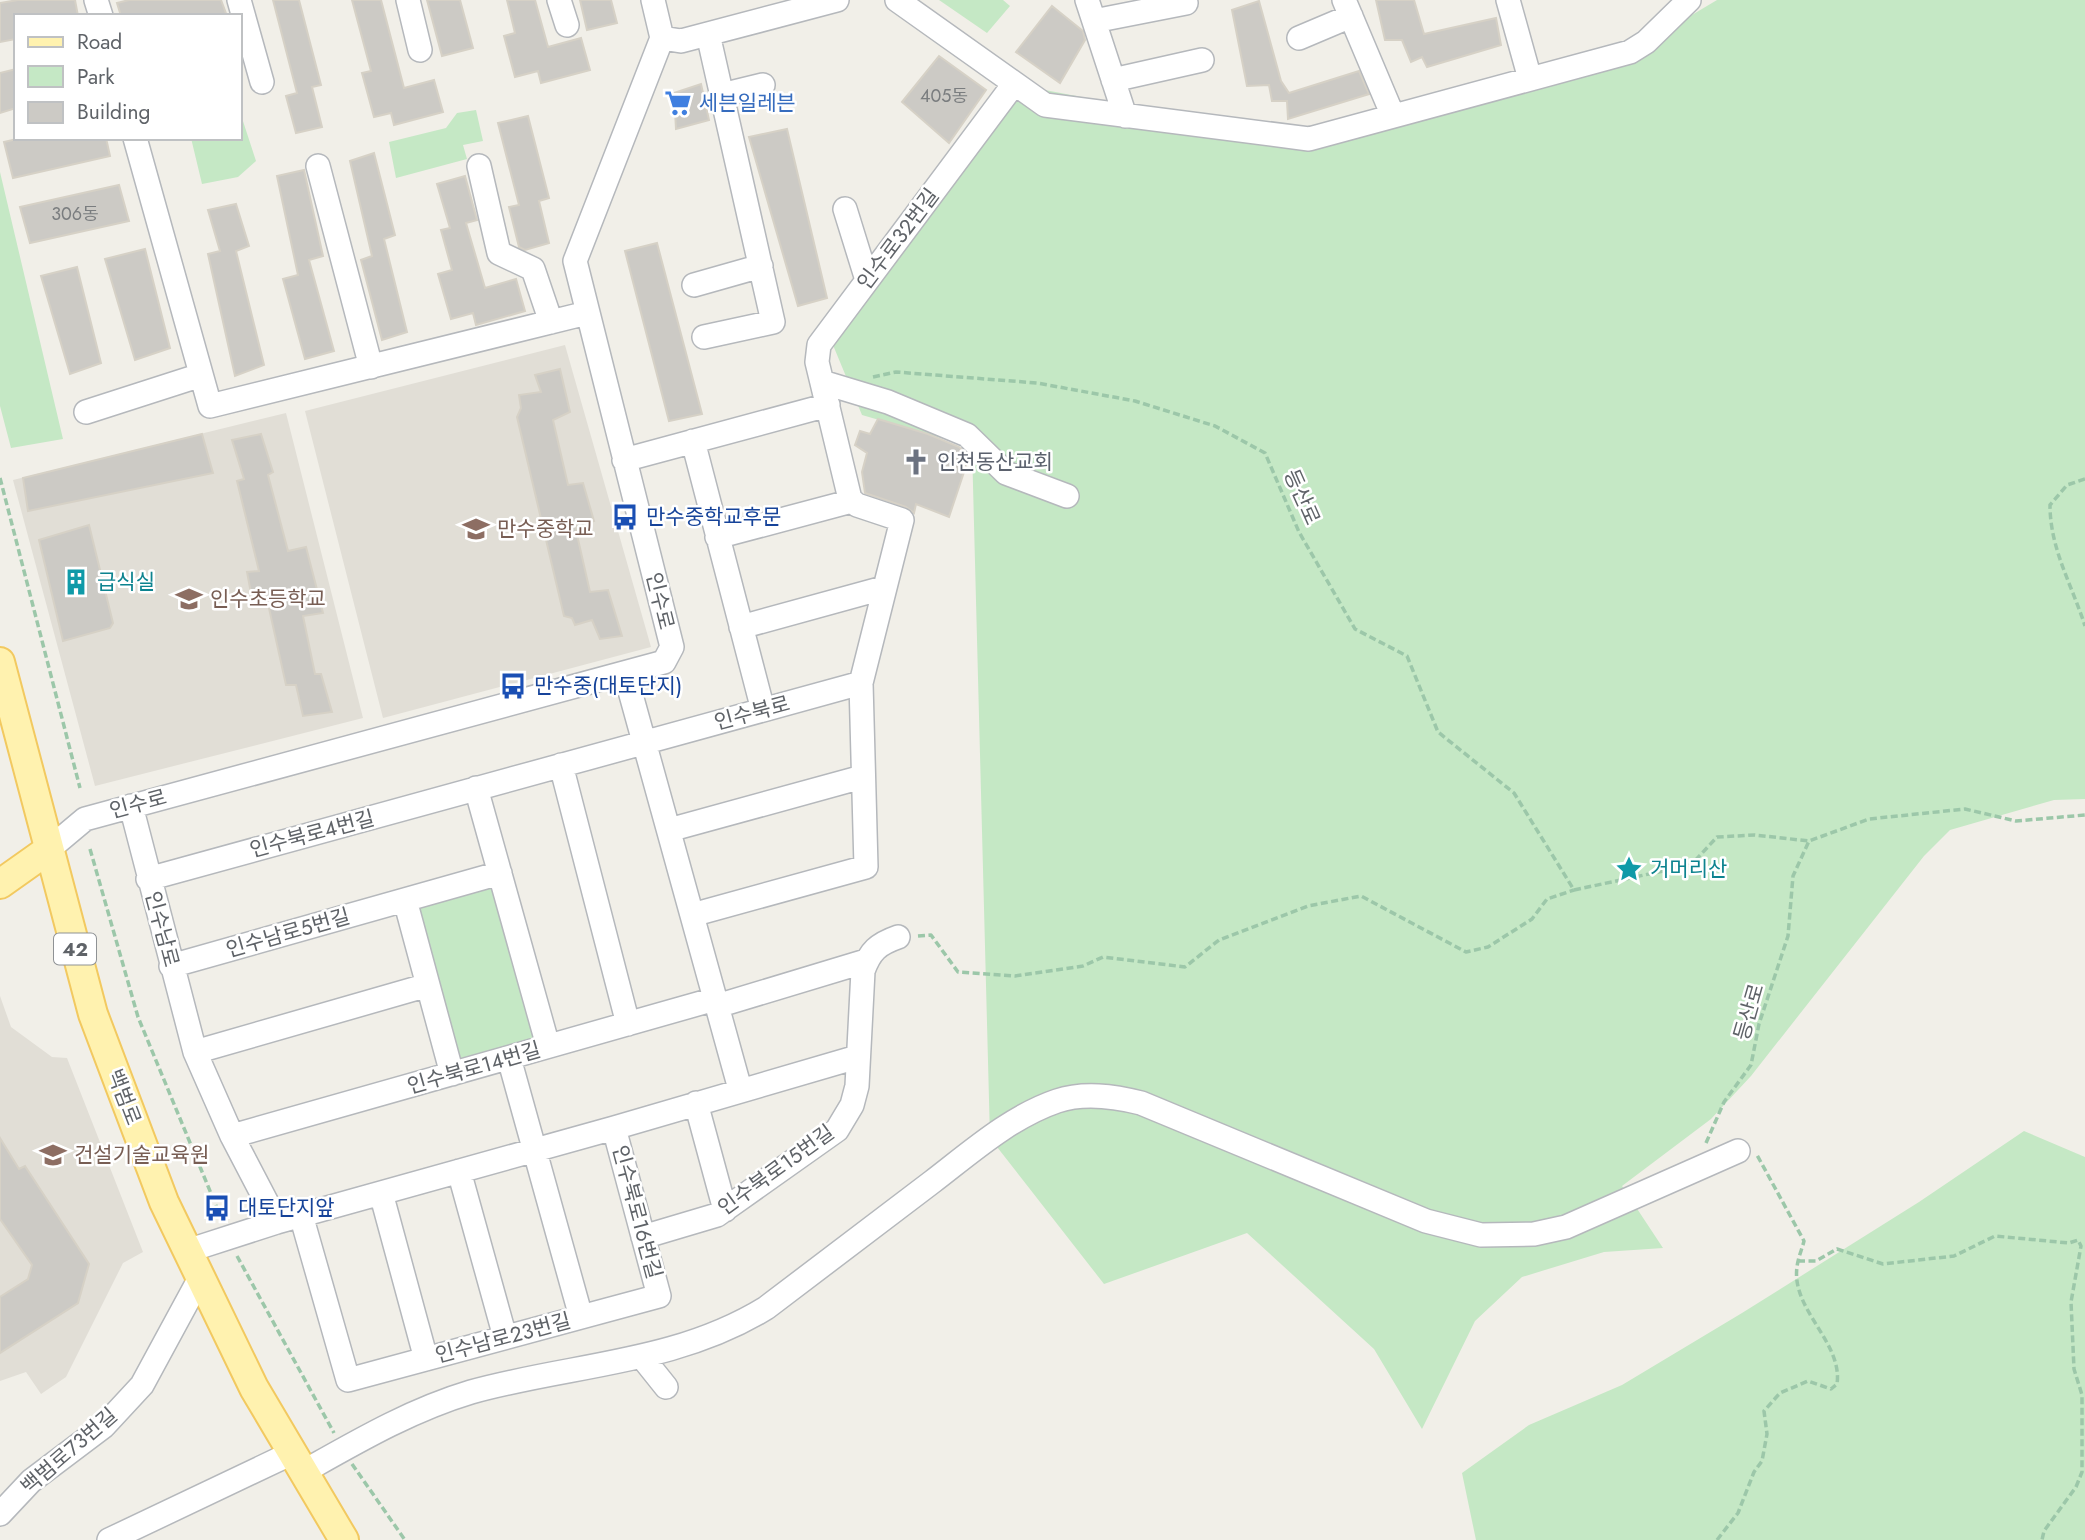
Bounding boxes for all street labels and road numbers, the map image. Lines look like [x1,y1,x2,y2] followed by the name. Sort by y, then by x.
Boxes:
[850,182,946,296] street label: 인수로32번길
[1277,464,1327,530] street label: 등산로
[638,569,682,633] street label: 인수로
[711,689,793,737] street label: 인수북로
[106,782,170,826] street label: 인수로
[246,803,378,865] street label: 인수북로4번길
[138,888,186,970] street label: 인수남로
[222,901,354,965] street label: 인수남로5번길
[54,934,96,965] road number: 42
[1727,980,1771,1044] street label: 등산로
[404,1035,544,1101] street label: 인수북로14번길
[100,1065,148,1129] street label: 백범로
[712,1118,840,1222] street label: 인수북로15번길
[605,1142,669,1282] street label: 인수북로16번길
[432,1305,574,1371] street label: 인수남로23번길
[14,1401,124,1501] street label: 백범로73번길

